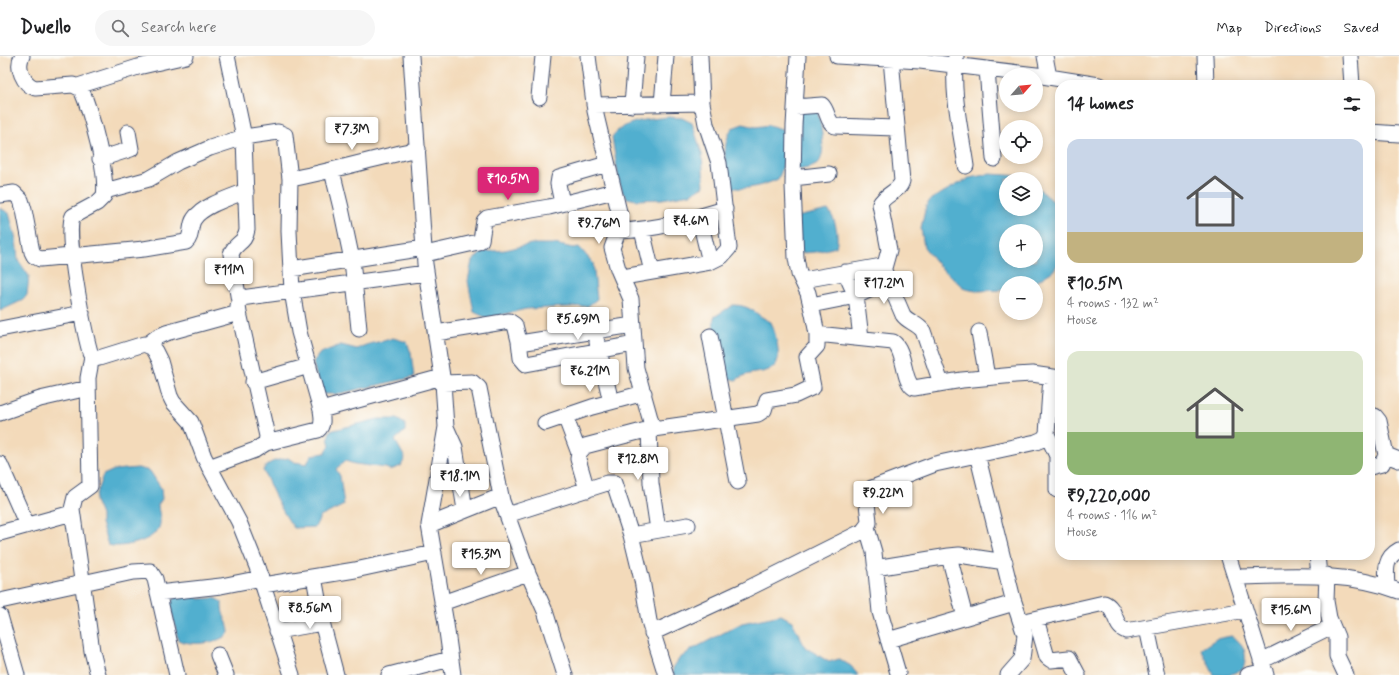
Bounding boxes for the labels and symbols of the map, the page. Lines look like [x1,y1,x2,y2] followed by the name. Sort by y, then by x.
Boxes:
[999,68,1043,112] north arrow
[324,117,380,151] pin: ₹7.3M
[475,167,541,201] pin: ₹10.5M
[663,209,719,243] pin: ₹4.6M
[566,211,632,245] pin: ₹9.76M
[205,258,253,292] pin: ₹11M
[851,271,917,305] pin: ₹17.2M
[545,307,611,341] pin: ₹5.69M
[557,359,623,393] pin: ₹6.21M
[605,447,671,481] pin: ₹12.8M
[427,464,493,498] pin: ₹18.1M
[850,481,916,515] pin: ₹9.22M
[448,542,514,576] pin: ₹15.3M
[277,596,343,630] pin: ₹8.56M
[1258,598,1324,632] pin: ₹15.6M

